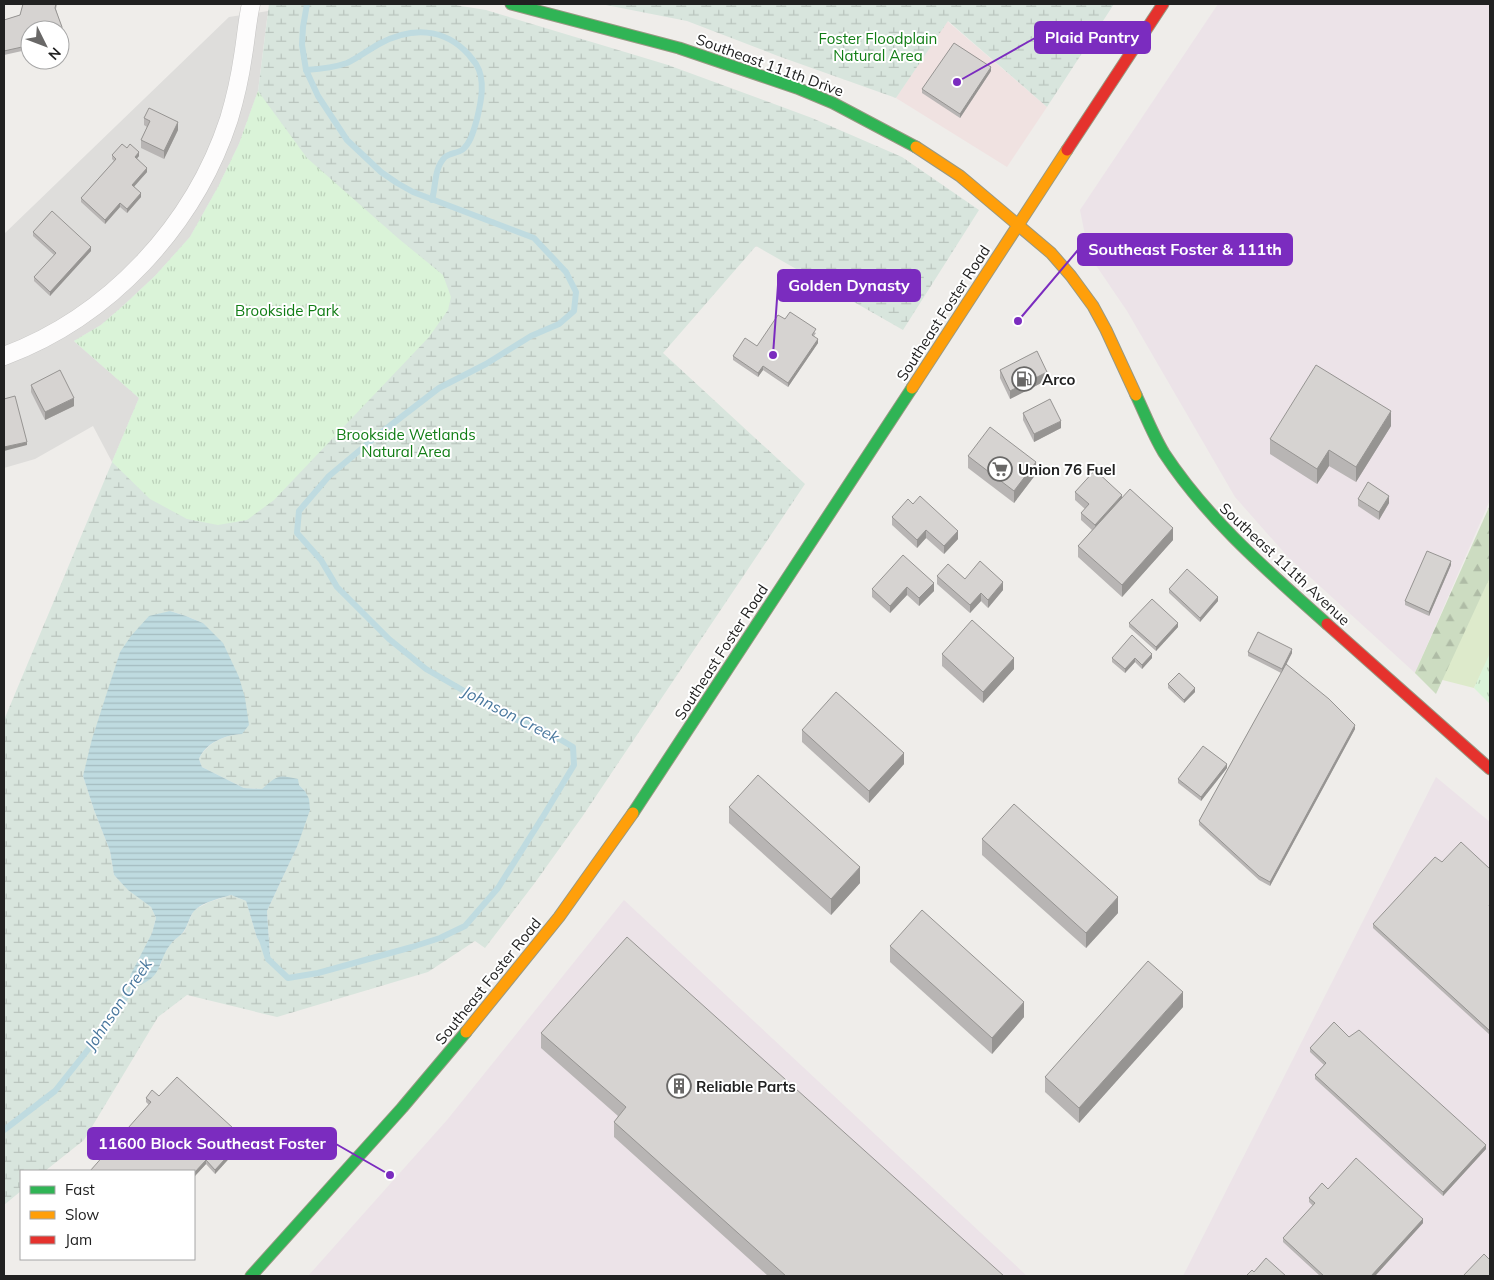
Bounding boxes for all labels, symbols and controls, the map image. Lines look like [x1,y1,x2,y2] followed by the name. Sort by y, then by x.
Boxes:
[20,20,70,70] north arrow
[1035,22,1150,53] callout: Plaid Pantry
[1045,27,1140,47] text: Plaid Pantry
[694,29,846,101] street label: Southeast 111th Drive
[819,29,937,65] park label: Foster Floodplain Natural Area
[44,44,65,64] text: N
[1078,234,1292,265] callout: Southeast Foster & 111th
[1088,239,1282,259] text: Southeast Foster & 111th
[892,242,994,384] street label: Southeast Foster Road
[778,270,920,301] callout: Golden Dynasty
[788,275,910,295] text: Golden Dynasty
[235,301,339,320] park label: Brookside Park
[1011,366,1037,392] fuel station icon: Arco
[1042,370,1075,389] place label: Arco
[336,425,476,461] park label: Brookside Wetlands Natural Area
[987,456,1013,482] supermarket icon: Union 76 Fuel
[1018,460,1116,479] place label: Union 76 Fuel
[1216,499,1354,629] street label: Southeast 111th Avenue
[670,581,772,723] street label: Southeast Foster Road
[457,680,563,747] water label: Johnson Creek
[431,914,545,1048] street label: Southeast Foster Road
[79,954,156,1055] water label: Johnson Creek
[666,1073,692,1099] building icon: Reliable Parts
[696,1077,796,1096] place label: Reliable Parts
[88,1128,336,1159] callout: 11600 Block Southeast Foster
[98,1133,327,1153] text: 11600 Block Southeast Foster
[20,1170,195,1260] legend
[65,1180,95,1199] text: Fast
[65,1205,99,1224] text: Slow
[65,1230,92,1249] text: Jam

